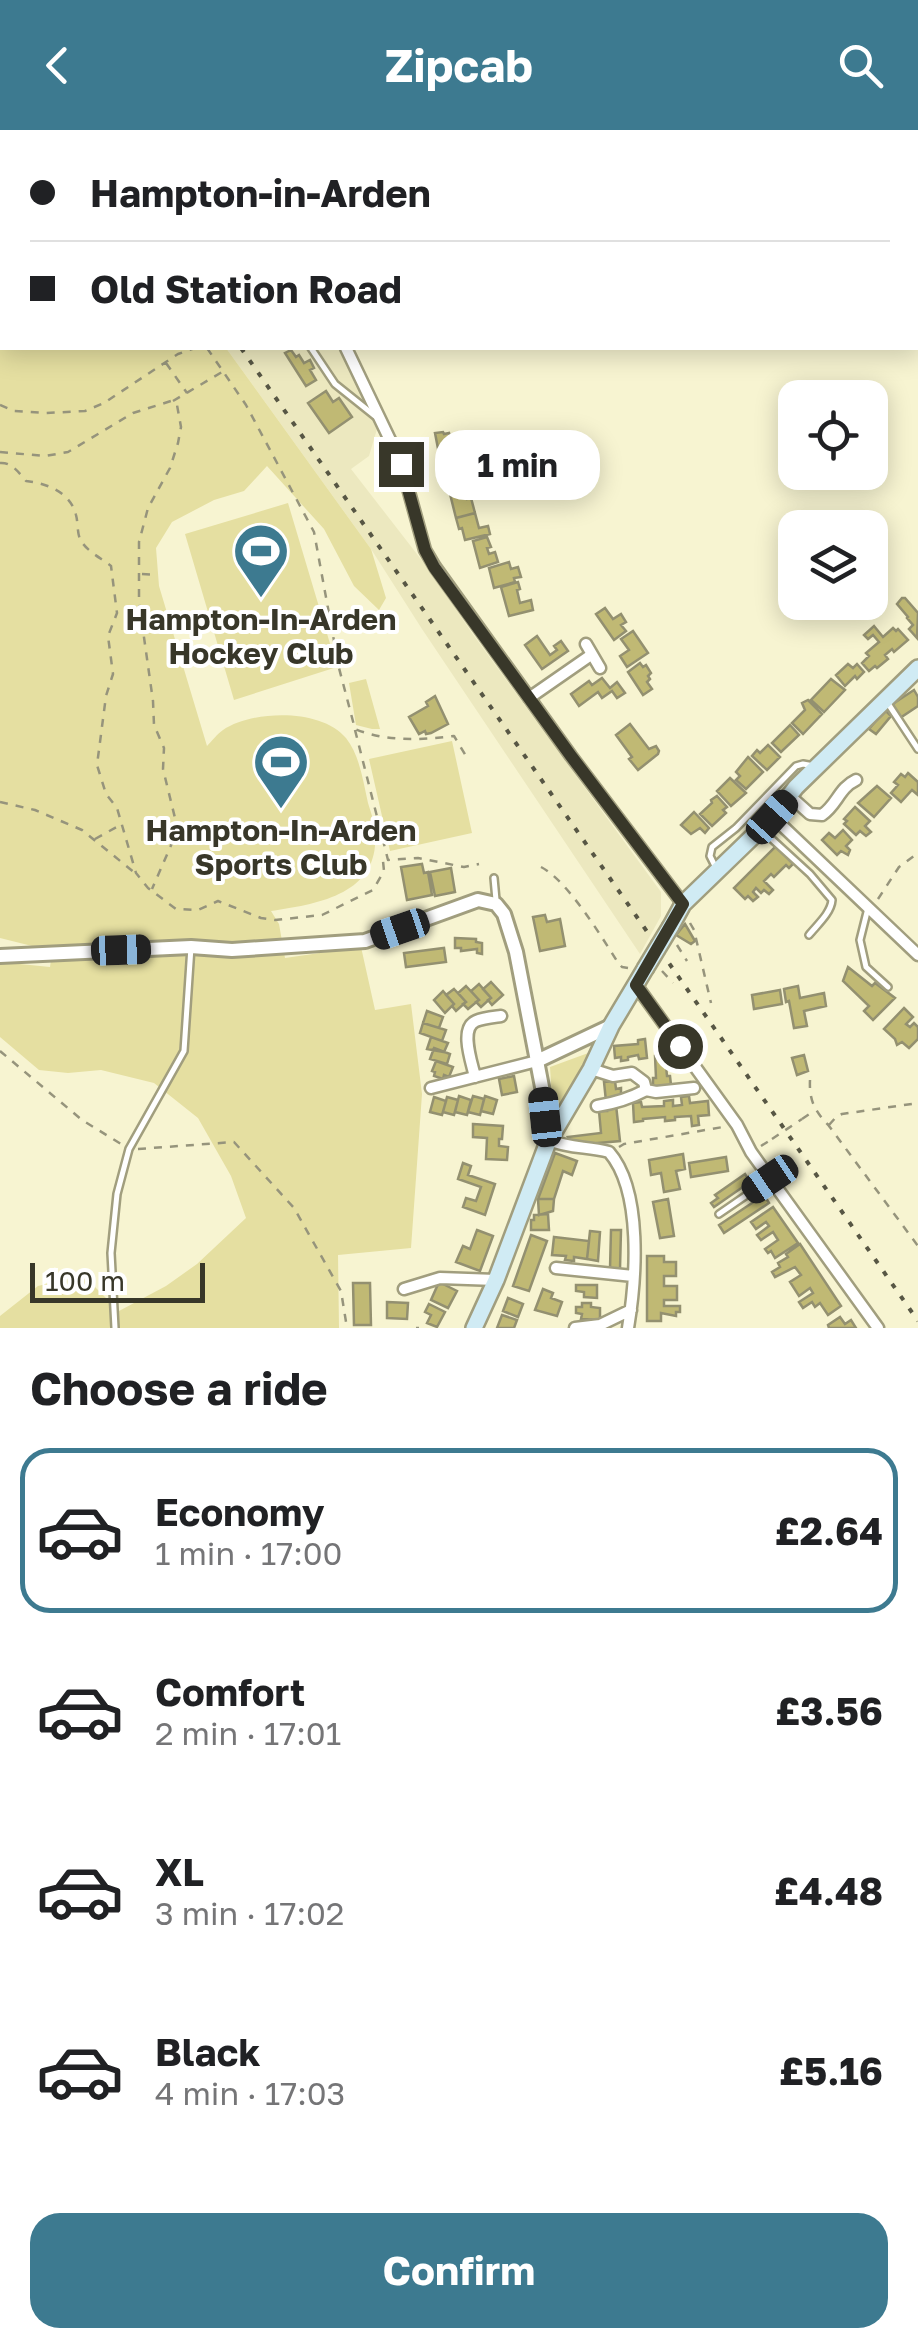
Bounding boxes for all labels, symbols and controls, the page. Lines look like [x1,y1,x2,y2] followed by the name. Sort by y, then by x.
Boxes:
[30,38,85,93] icon: back
[385,38,533,92] text: Zipcab
[833,38,888,93] icon: search
[90,170,431,215] text: Hampton-in-Arden
[90,266,402,311] text: Old Station Road
[778,380,888,620] map controls
[778,380,888,490] button: locate
[436,429,601,499] callout: 1 min
[379,442,424,487] route end
[477,446,558,484] text: 1 min
[778,510,888,620] button: layers
[231,521,291,600] sports icon: Hampton-In-Arden Hockey Club
[126,601,396,671] place label: Hampton-In-Arden Hockey Club
[251,732,311,811] sports icon: Hampton-In-Arden Sports Club
[741,785,803,849] car
[146,812,416,882] place label: Hampton-In-Arden Sports Club
[367,905,433,953] car
[90,934,152,966] car
[658,1024,703,1069] route start
[527,1086,563,1148] car
[737,1150,803,1208] car
[30,1258,205,1302] scale bar
[45,1264,125,1297] text: 100 m
[30,1361,328,1415] text: Choose a ride
[35,1486,125,1576] icon: car
[155,1489,324,1534] text: Economy
[775,1508,883,1553] text: £2.64
[155,1534,342,1572] text: 1 min · 17:00
[35,1666,125,1756] icon: car
[155,1669,305,1714] text: Comfort
[775,1688,883,1733] text: £3.56
[155,1714,341,1752] text: 2 min · 17:01
[35,1846,125,1936] icon: car
[155,1849,204,1894] text: XL
[774,1868,883,1913] text: £4.48
[155,1894,344,1932] text: 3 min · 17:02
[35,2026,125,2116] icon: car
[155,2029,260,2074] text: Black
[779,2048,883,2093] text: £5.16
[155,2074,345,2112] text: 4 min · 17:03
[30,2213,888,2328] button: Confirm

